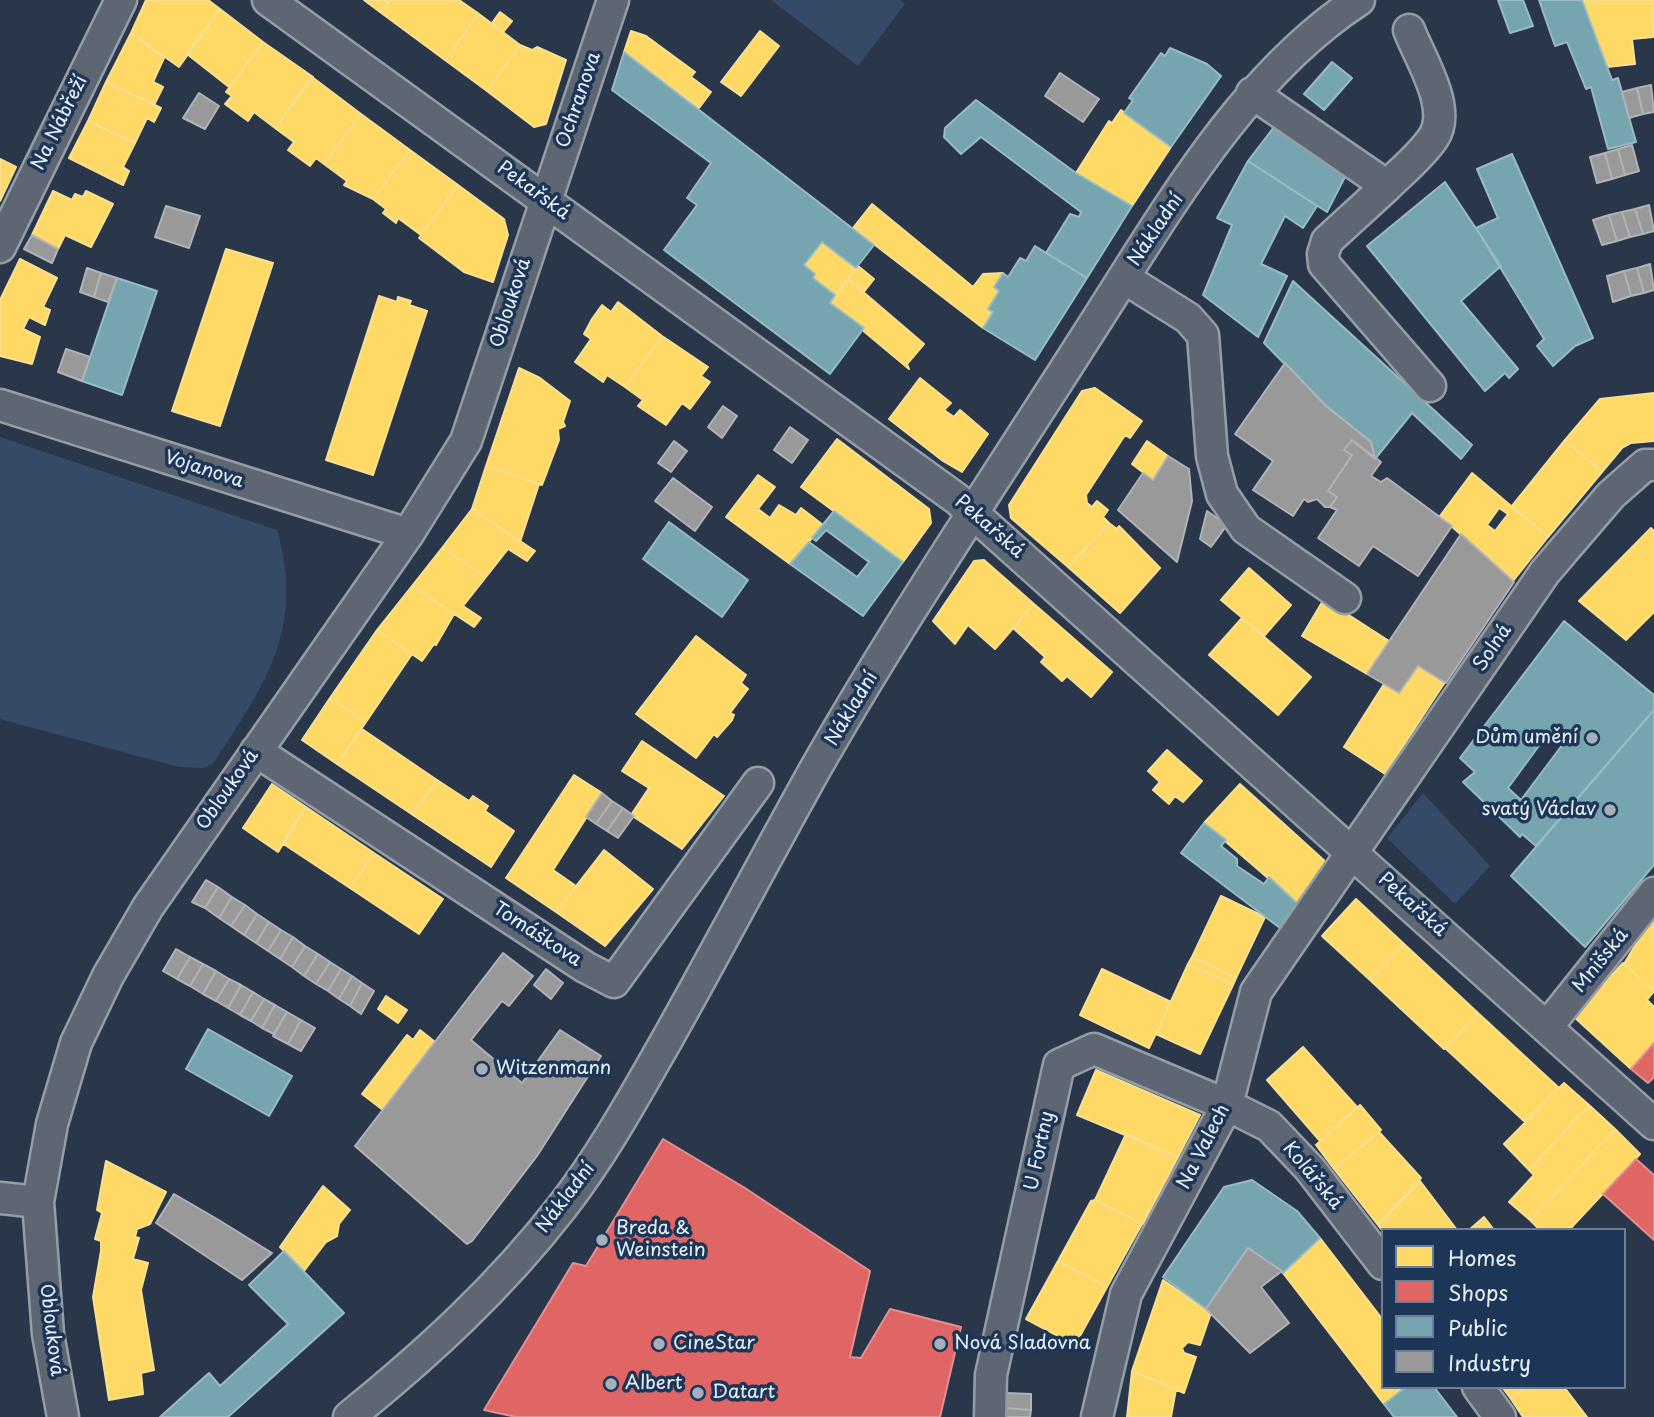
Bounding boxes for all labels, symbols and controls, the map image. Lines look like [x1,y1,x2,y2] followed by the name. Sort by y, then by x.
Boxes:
[552,49,606,151] street label: Ochranova
[27,72,93,174] street label: Na Nábřeží
[492,157,574,225] street label: Pekařská
[1123,189,1189,271] street label: Nákladní
[486,255,536,351] street label: Oblouková
[162,447,246,493] street label: Vojanova
[950,491,1028,563] street label: Pekařská
[1469,620,1517,676] street label: Solná
[821,668,883,750] street label: Nákladní
[1475,727,1578,749] place label: Dům umění
[1584,730,1600,746] marker: Dům umění
[192,745,264,835] street label: Oblouková
[1482,799,1596,821] place label: svatý Václav
[1602,802,1618,818] marker: svatý Václav
[1373,868,1451,942] street label: Pekařská
[488,898,586,972] street label: Tomáškova
[1568,924,1634,998] street label: Mnišská
[496,1058,611,1080] place label: Witzenmann
[474,1061,490,1077] marker: Witzenmann
[1173,1101,1235,1193] street label: Na Valech
[1020,1109,1060,1193] street label: U Fortny
[1277,1138,1347,1214] street label: Kolářská
[532,1158,600,1238] street label: Nákladní
[616,1218,706,1262] place label: Breda & Weinstein
[1381,1228,1626,1389] legend
[594,1232,610,1248] marker: Breda & Weinstein
[1448,1241,1516,1273] text: Homes
[1448,1276,1508,1308] text: Shops
[34,1282,68,1378] street label: Oblouková
[1448,1311,1508,1343] text: Public
[673,1333,755,1355] place label: CineStar
[954,1333,1091,1355] place label: Nová Sladovna
[651,1336,667,1352] marker: CineStar
[932,1336,948,1352] marker: Nová Sladovna
[1448,1346,1531,1378] text: Industry
[625,1373,683,1395] place label: Albert
[603,1376,619,1392] marker: Albert
[712,1382,775,1404] place label: Datart
[690,1385,706,1401] marker: Datart

